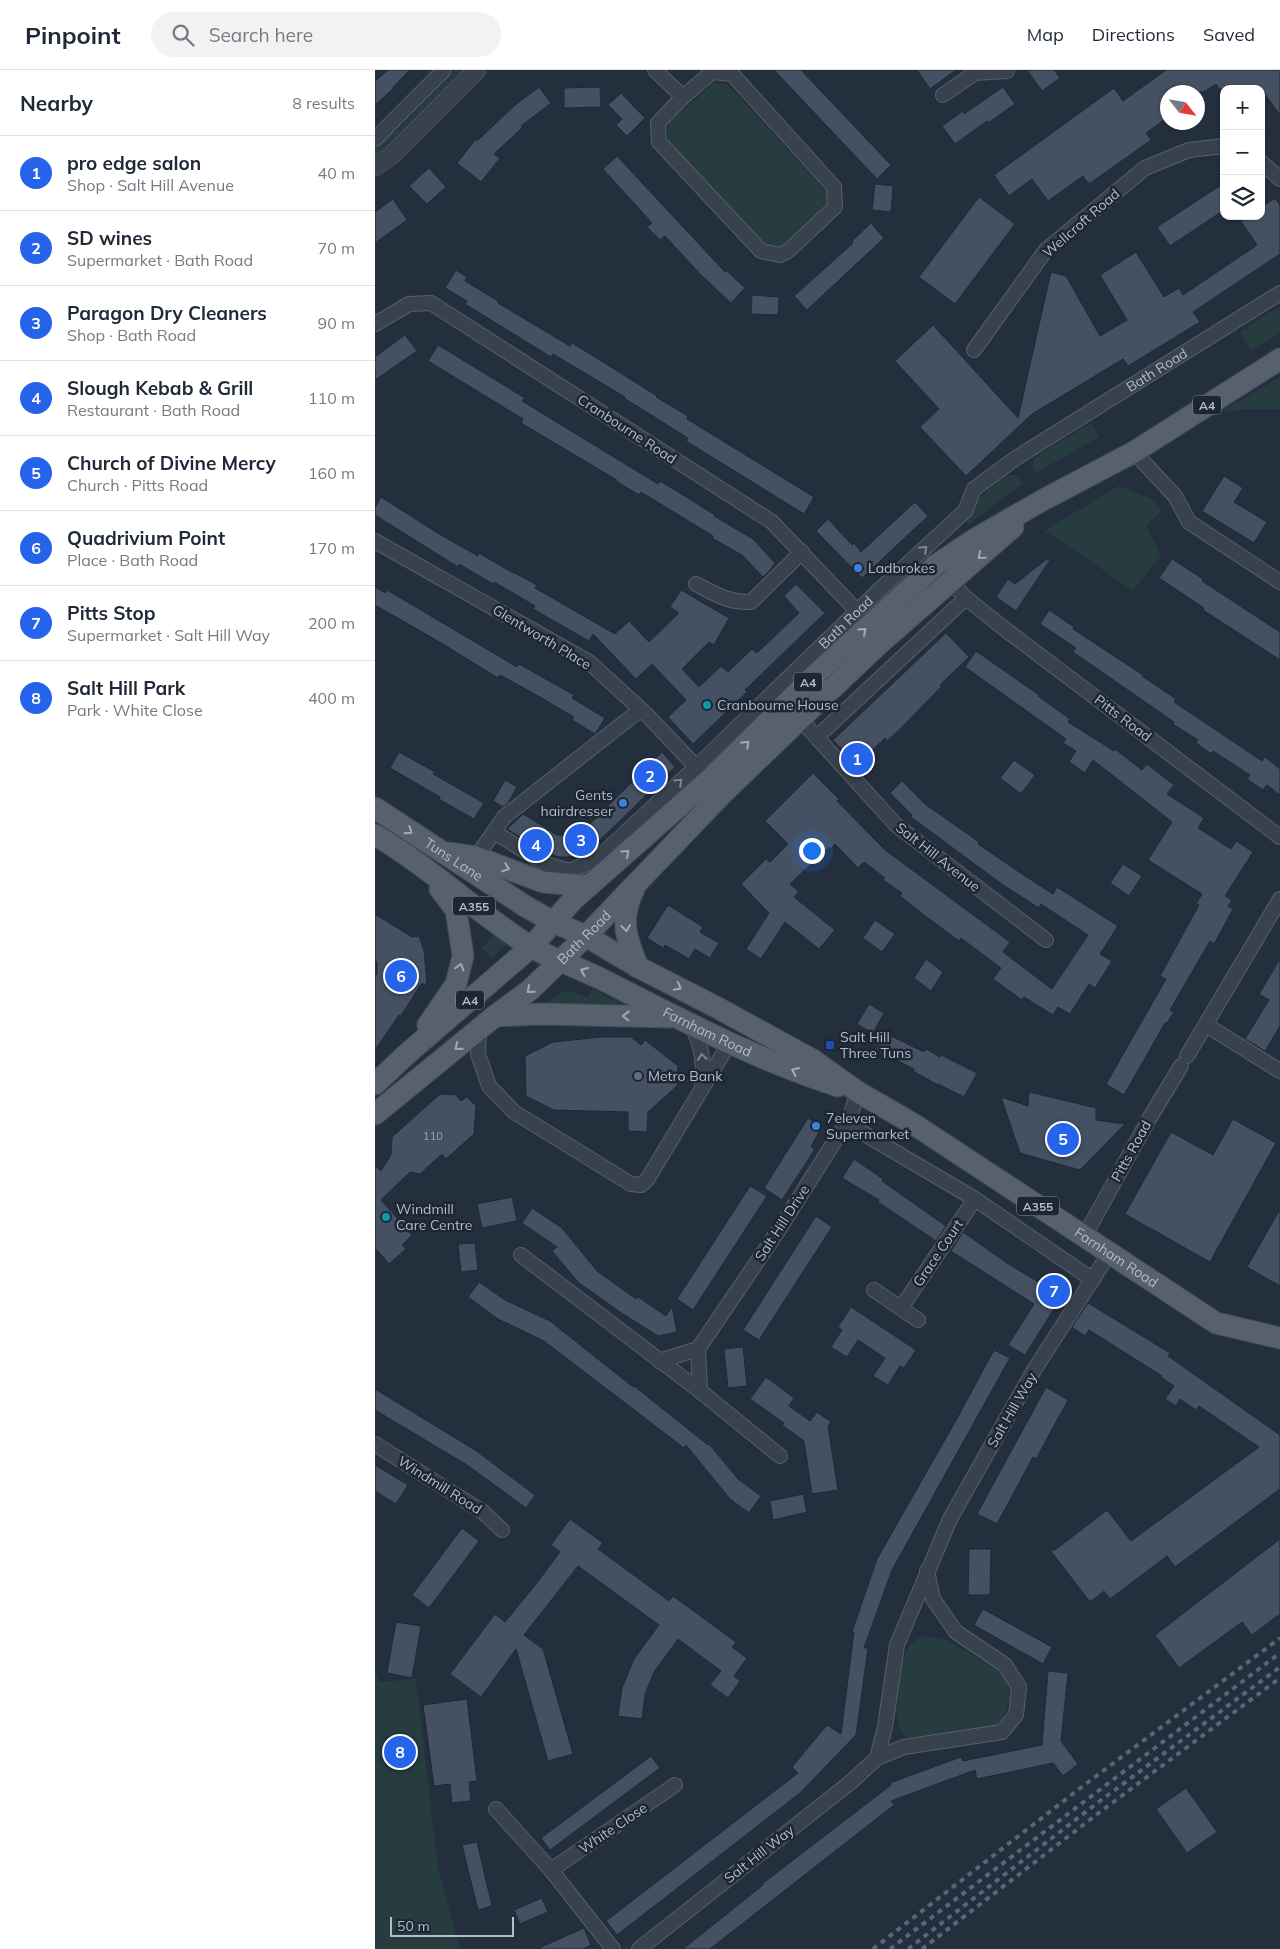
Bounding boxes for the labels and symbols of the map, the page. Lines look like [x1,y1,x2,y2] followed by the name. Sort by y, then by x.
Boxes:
[1160,85,1205,130] north arrow
[1039,185,1123,261] street label: Wellcroft Road
[1123,344,1191,396] street label: Bath Road
[574,390,680,468] street label: Cranbourne Road
[1193,396,1221,414] road number: A4
[918,546,927,555] one-way arrow
[977,551,986,560] one-way arrow
[868,559,935,577] place label: Ladbrokes
[852,562,864,574] marker: Ladbrokes
[815,592,877,653] street label: Bath Road
[489,600,595,674] street label: Glentworth Place
[857,628,866,637] one-way arrow
[794,672,822,692] road number: A4
[1091,691,1155,745] street label: Pitts Road
[717,696,839,714] place label: Cranbourne House
[701,699,713,711] marker: Cranbourne House
[841,740,873,778] pin: 1
[740,741,749,750] one-way arrow
[634,757,666,795] pin: 2
[674,779,683,788] one-way arrow
[540,786,614,820] place label: Gents hairdresser
[617,797,629,809] marker: Gents hairdresser
[892,818,984,896] street label: Salt Hill Avenue
[565,821,597,859] pin: 3
[403,824,412,834] one-way arrow
[520,826,552,864] pin: 4
[421,834,486,885] street label: Tuns Lane
[799,838,825,864] your location
[620,850,629,859] one-way arrow
[501,862,510,873] one-way arrow
[453,896,495,916] road number: A355
[553,907,615,968] street label: Bath Road
[620,924,631,932] one-way arrow
[385,957,417,995] pin: 6
[454,962,465,971] one-way arrow
[580,967,589,977] one-way arrow
[673,981,682,991] one-way arrow
[526,984,535,993] one-way arrow
[456,990,484,1010] road number: A4
[660,1003,755,1061] street label: Farnham Road
[622,1010,630,1021] one-way arrow
[840,1028,911,1062] place label: Salt Hill Three Tuns
[824,1039,836,1051] marker: Salt Hill Three Tuns
[454,1042,463,1051] one-way arrow
[697,1053,708,1061] one-way arrow
[648,1067,723,1085] place label: Metro Bank
[791,1067,800,1078] one-way arrow
[632,1070,644,1082] marker: Metro Bank
[826,1109,909,1143] place label: 7eleven Supermarket
[1107,1117,1155,1185] street label: Pitts Road
[810,1120,822,1132] marker: 7eleven Supermarket
[1047,1120,1079,1158] pin: 5
[423,1129,443,1143] house number: 110
[751,1182,813,1264] street label: Salt Hill Drive
[1017,1196,1059,1216] road number: A355
[396,1200,472,1234] place label: Windmill Care Centre
[380,1211,392,1223] marker: Windmill Care Centre
[909,1216,967,1290] street label: Grace Court
[1071,1223,1161,1291] street label: Farnham Road
[1038,1272,1070,1310] pin: 7
[983,1369,1041,1451] street label: Salt Hill Way
[395,1452,485,1518] street label: Windmill Road
[384,1733,416,1771] pin: 8
[575,1799,651,1857] street label: White Close
[720,1821,798,1887] street label: Salt Hill Way
[390,1914,514,1937] scale bar

